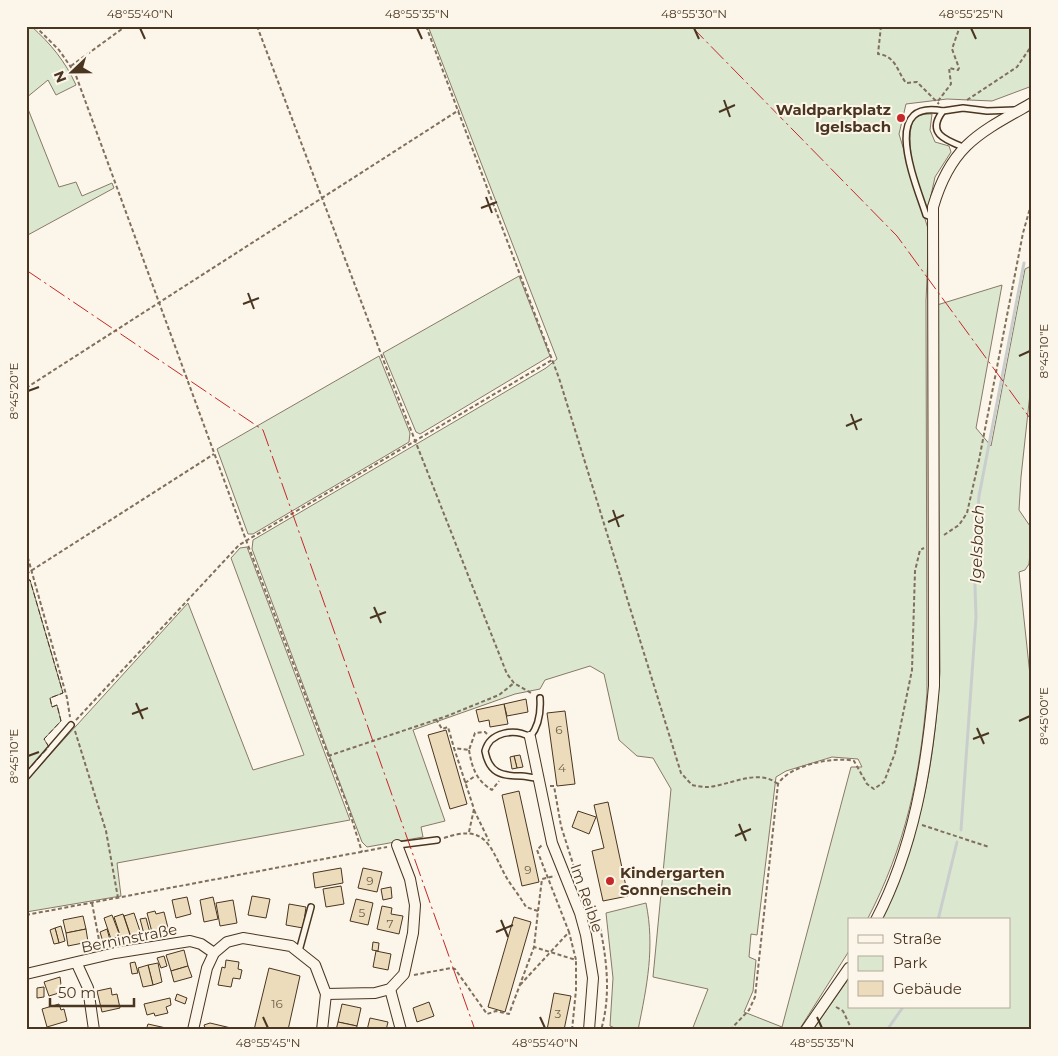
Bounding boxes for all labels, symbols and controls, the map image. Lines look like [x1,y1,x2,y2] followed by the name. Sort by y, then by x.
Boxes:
[107,6,173,21] text: 48°55'40"N
[385,6,449,21] text: 48°55'35"N
[661,6,727,21] text: 48°55'30"N
[939,6,1003,21] text: 48°55'25"N
[48,48,98,98] north arrow
[49,68,70,85] text: N
[776,100,891,136] place label: Waldparkplatz Igelsbach
[895,112,907,124] marker: Waldparkplatz Igelsbach
[1036,324,1051,378] text: 8°45'10"E
[6,363,21,419] text: 8°45'20"E
[966,504,988,584] water label: Igelsbach
[1036,687,1051,745] text: 8°45'00"E
[555,722,563,737] house number: 6
[6,729,21,783] text: 8°45'10"E
[558,760,566,775] house number: 4
[566,861,608,935] street label: Im Reible
[524,862,532,877] house number: 9
[620,863,732,899] place label: Kindergarten Sonnenschein
[366,873,374,888] house number: 9
[604,875,616,887] marker: Kindergarten Sonnenschein
[359,905,366,920] house number: 5
[386,916,394,931] house number: 7
[848,918,1010,1008] legend
[79,919,179,957] street label: Berninstraße
[893,929,942,948] text: Straße
[893,953,927,972] text: Park
[50,976,134,1008] scale bar
[893,979,962,998] text: Gebäude
[58,983,96,1002] text: 50 m
[271,996,283,1011] house number: 16
[555,1006,562,1021] house number: 3
[235,1035,301,1050] text: 48°55'45"N
[512,1035,578,1050] text: 48°55'40"N
[790,1035,854,1050] text: 48°55'35"N

